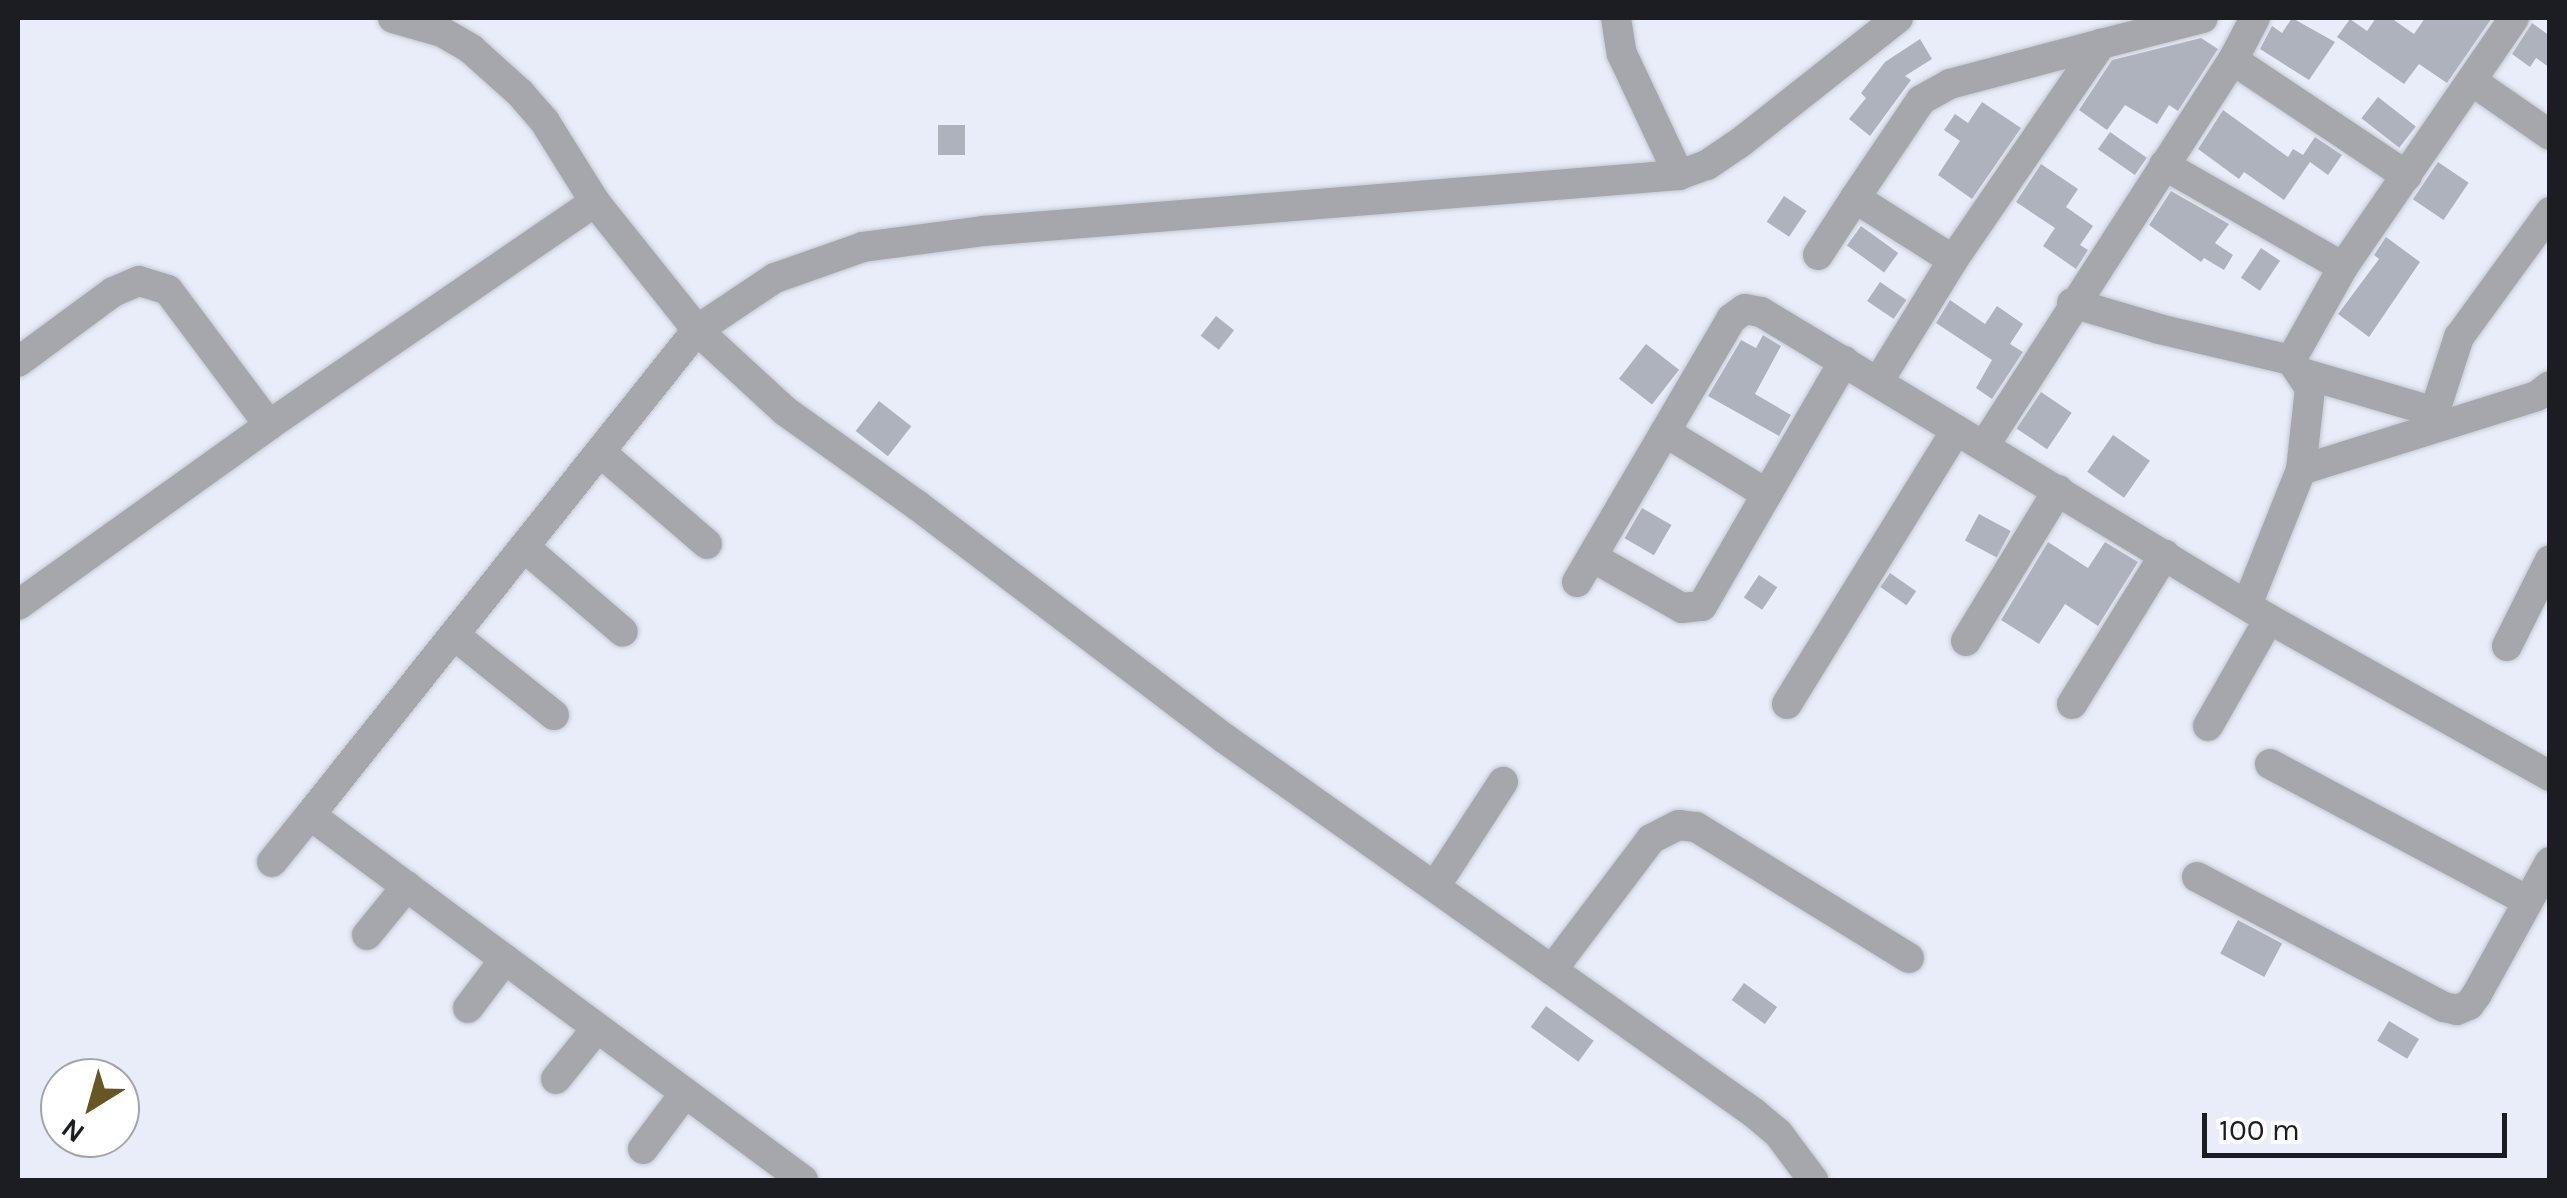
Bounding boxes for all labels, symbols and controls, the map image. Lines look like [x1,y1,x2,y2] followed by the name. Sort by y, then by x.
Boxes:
[40,1058,140,1158] north arrow
[2207,1093,2512,1155] scale bar
[55,1112,91,1150] text: N
[2219,1112,2300,1148] text: 100 m

